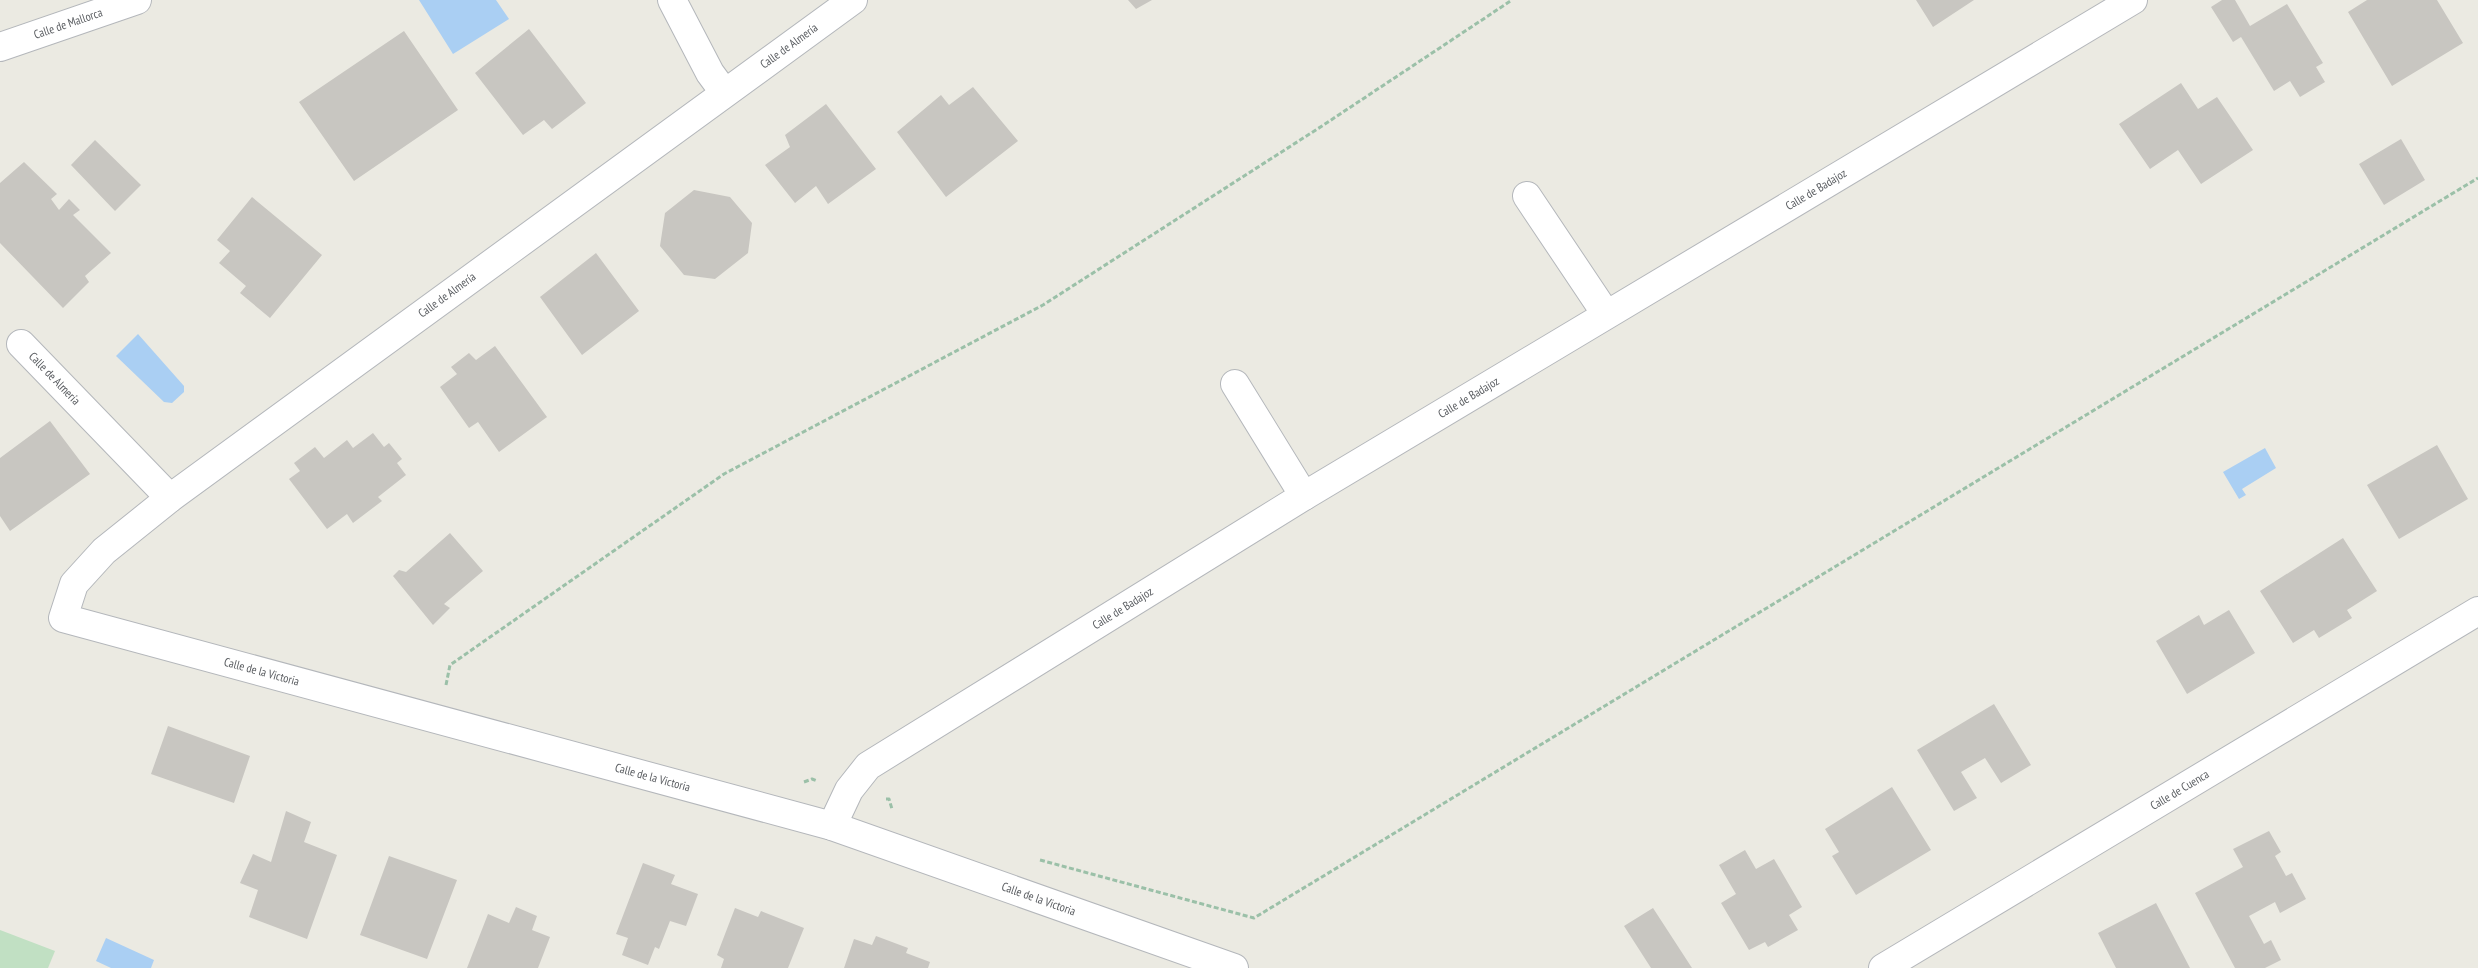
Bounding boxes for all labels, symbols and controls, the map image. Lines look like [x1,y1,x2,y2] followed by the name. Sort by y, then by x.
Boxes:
[32,4,104,42] street label: Calle de Mallorca
[757,20,821,72] street label: Calle de Almería
[1783,165,1849,213] street label: Calle de Badajoz
[415,269,479,321] street label: Calle de Almería
[26,349,84,408] street label: Calle de Almería
[1435,373,1502,421] street label: Calle de Badajoz
[1089,583,1155,632] street label: Calle de Badajoz
[222,654,301,689] street label: Calle de la Victoria
[613,760,692,794] street label: Calle de la Victoria
[2147,766,2212,813] street label: Calle de Cuenca
[1000,879,1078,919] street label: Calle de la Victoria

